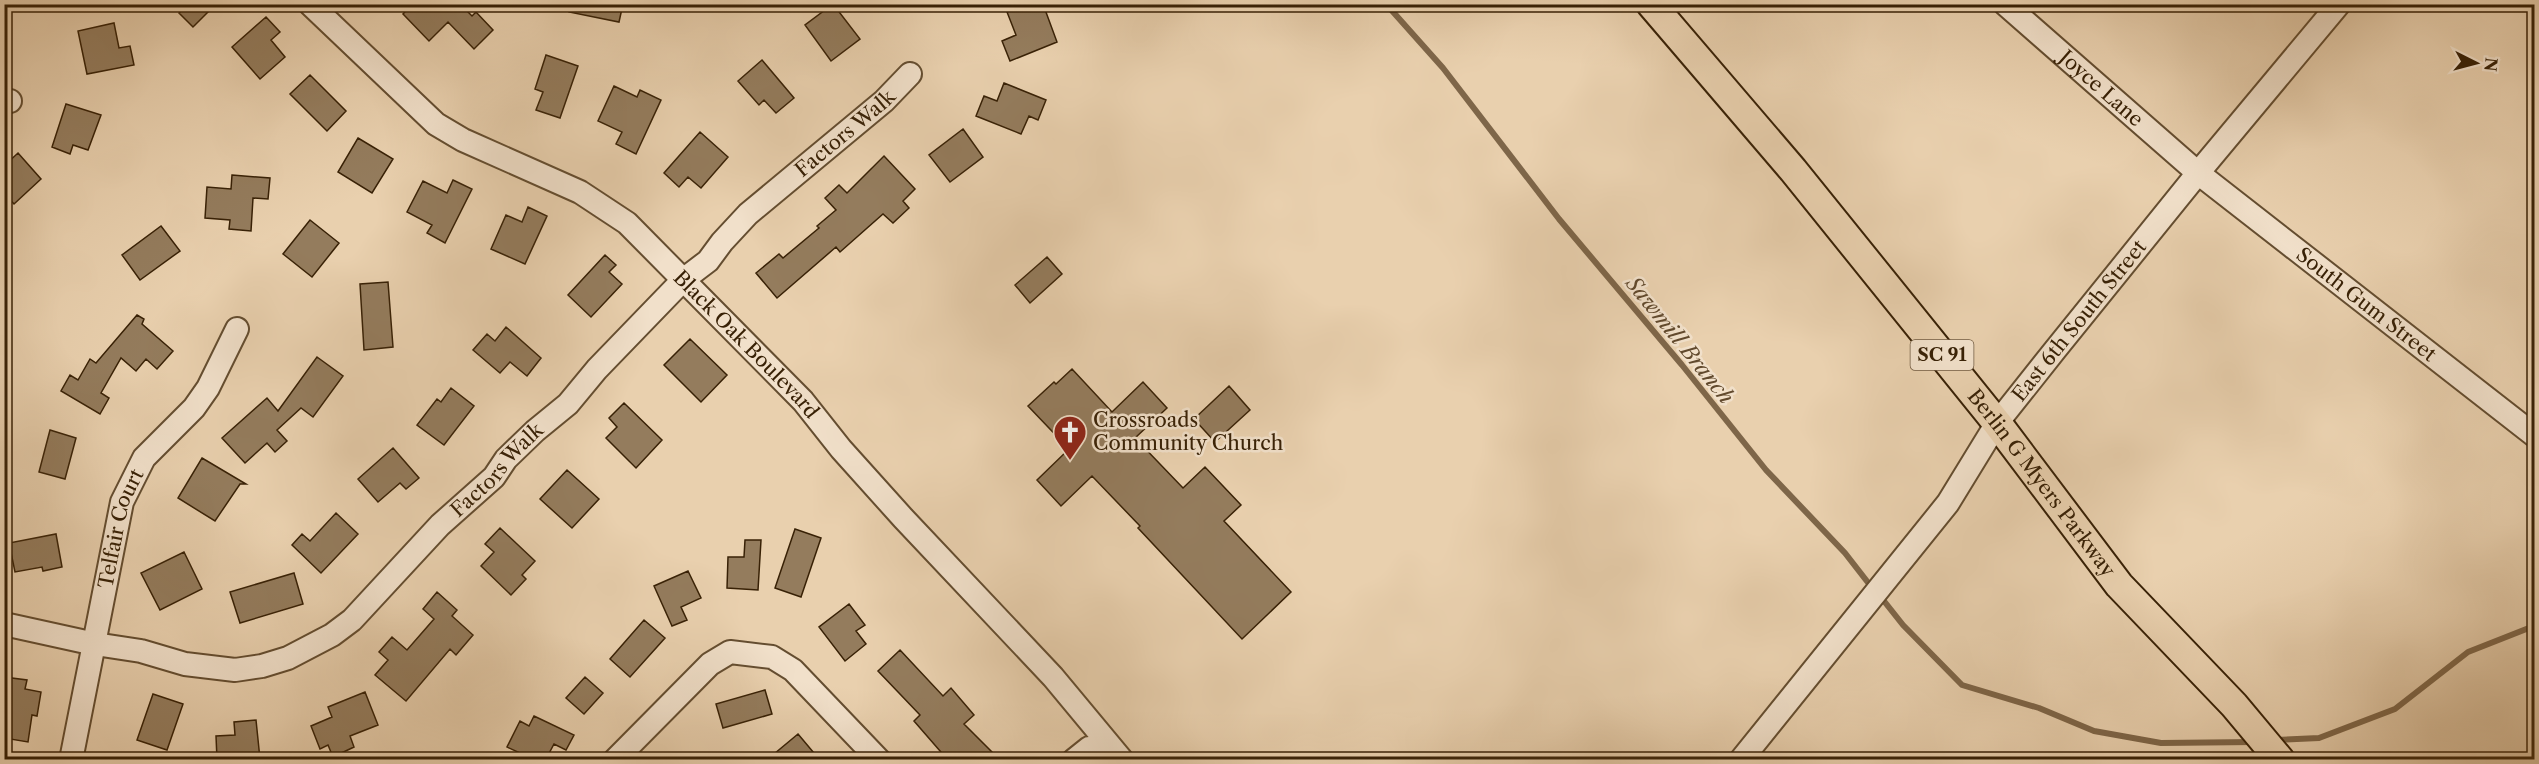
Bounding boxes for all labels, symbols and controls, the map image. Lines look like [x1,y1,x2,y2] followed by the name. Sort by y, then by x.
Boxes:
[2446,33,2506,93] north arrow
[2052,43,2148,131] street label: Joyce Lane
[2480,57,2502,73] text: N
[790,84,901,182] street label: Factors Walk
[2007,235,2151,406] street label: East 6th South Street
[2292,242,2441,366] street label: South Gum Street
[669,265,824,423] street label: Black Oak Boulevard
[1620,270,1739,409] water label: Sawmill Branch
[1910,340,1974,370] road number: SC 91
[1963,384,2121,582] street label: Berlin G Myers Parkway
[1093,408,1284,455] place label: Crossroads Community Church
[1052,414,1088,461] church icon: Crossroads Community Church
[446,417,549,522] street label: Factors Walk
[93,465,149,590] street label: Telfair Court

